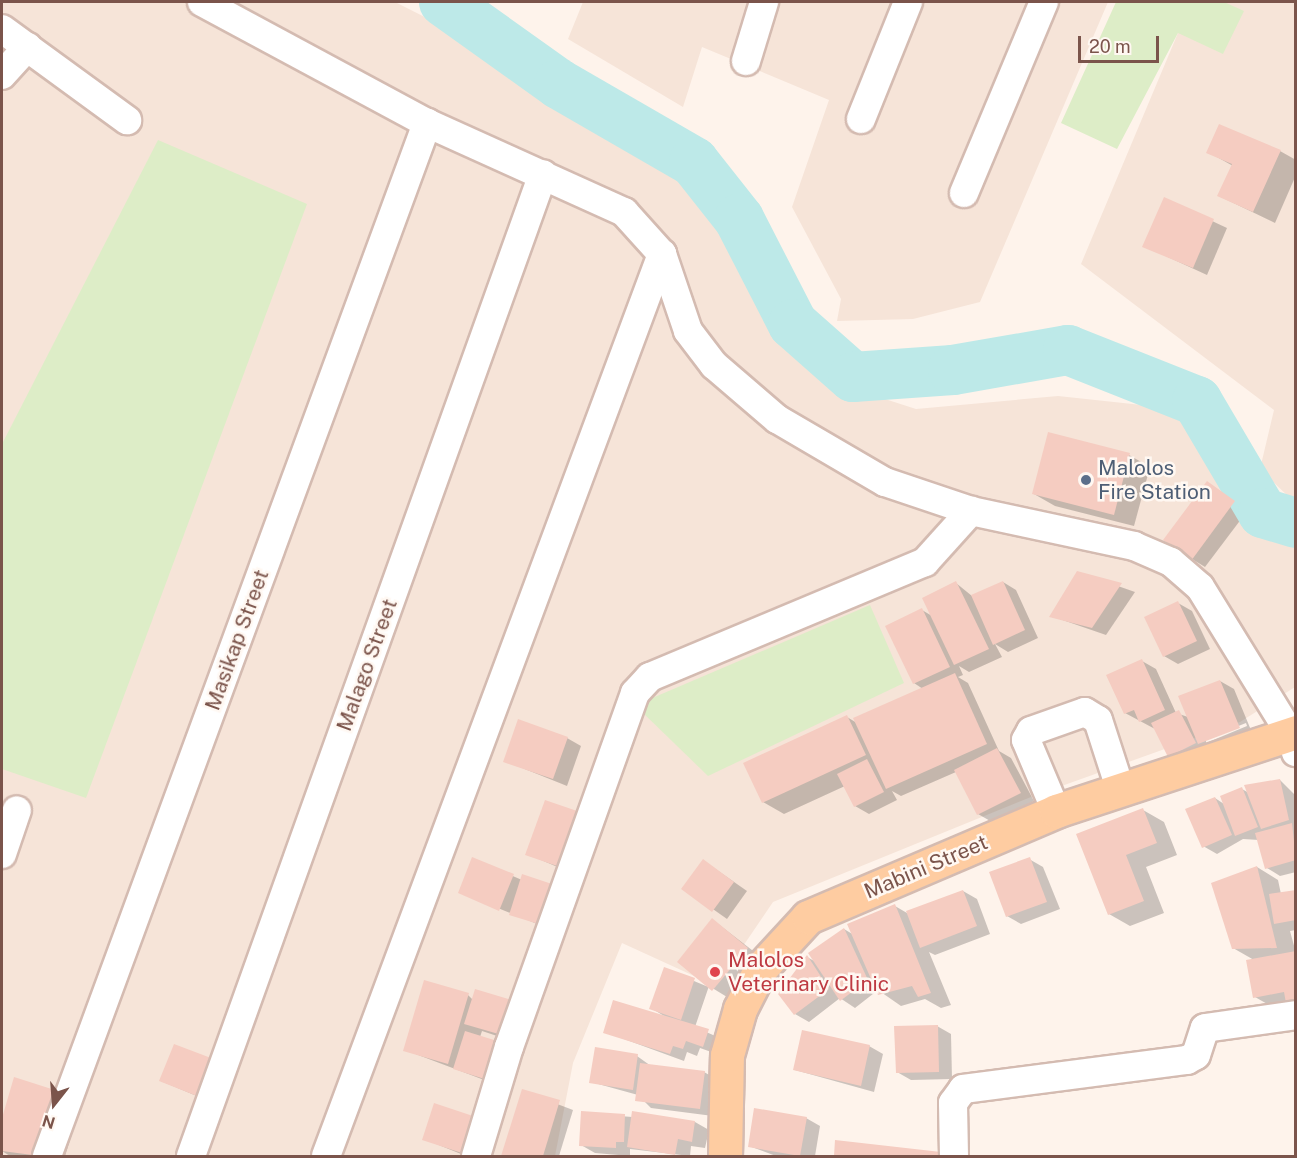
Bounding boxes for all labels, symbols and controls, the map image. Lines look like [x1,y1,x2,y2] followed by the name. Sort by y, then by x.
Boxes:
[1081,24,1162,62] scale bar
[1089,36,1131,57] text: 20 m
[1098,455,1211,505] place label: Malolos Fire Station
[1079,473,1093,487] marker: Malolos Fire Station
[200,566,274,714] street label: Masikap Street
[331,595,403,735] street label: Malago Street
[860,830,992,904] street label: Mabini Street
[728,947,889,997] place label: Malolos Veterinary Clinic
[706,963,724,981] marker: Malolos Veterinary Clinic
[24,1074,84,1134] north arrow
[40,1111,57,1133] text: N

